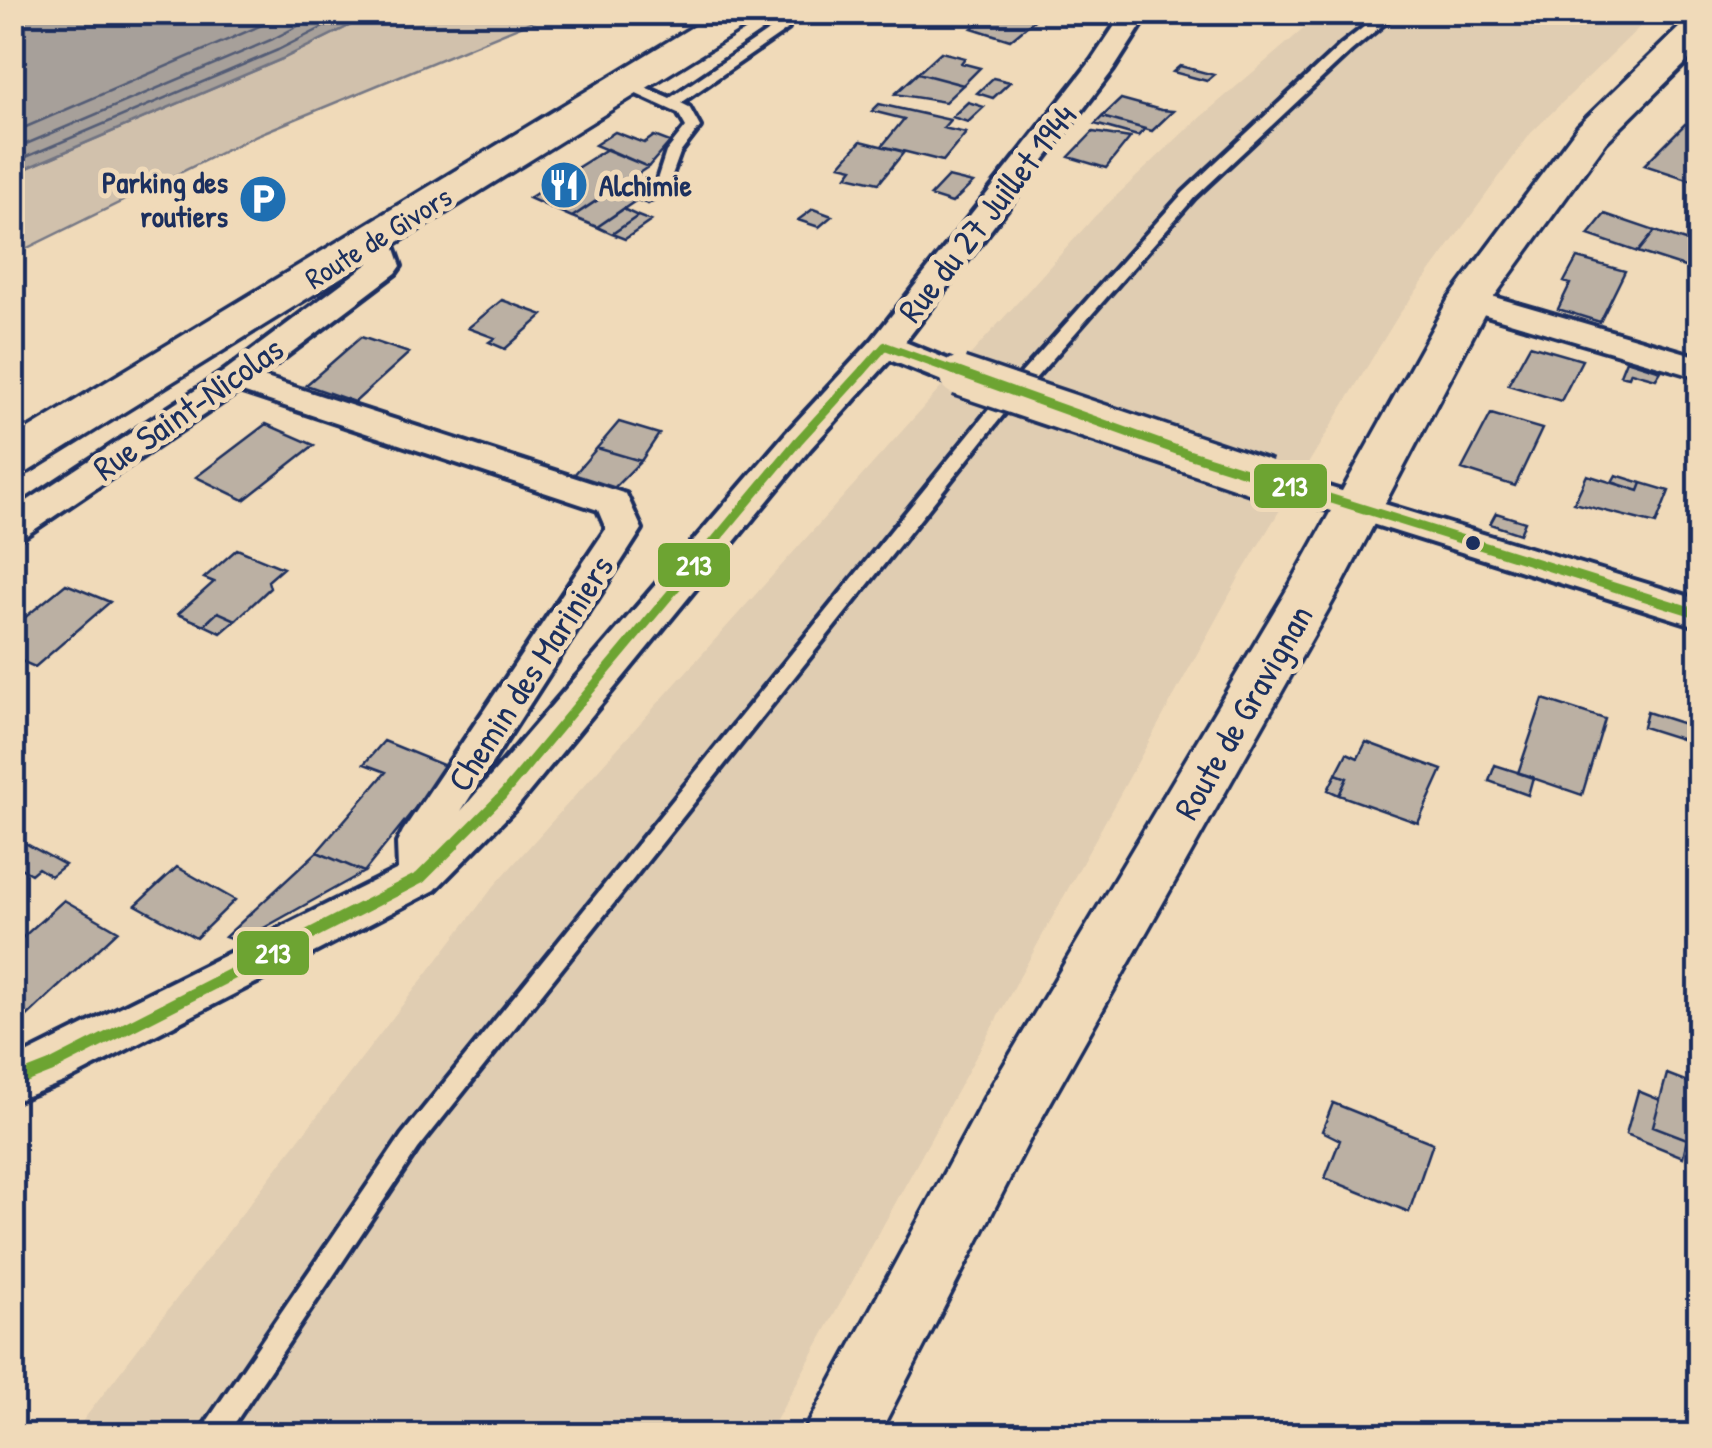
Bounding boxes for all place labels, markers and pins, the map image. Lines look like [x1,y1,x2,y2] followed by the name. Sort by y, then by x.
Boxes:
[538,159,590,211] restaurant icon: Alchimie
[102,162,228,236] place label: Parking des routiers
[599,165,692,205] place label: Alchimie
[237,173,289,225] parking icon: Parking des routiers
[1463,533,1483,553] unlabelled marker

